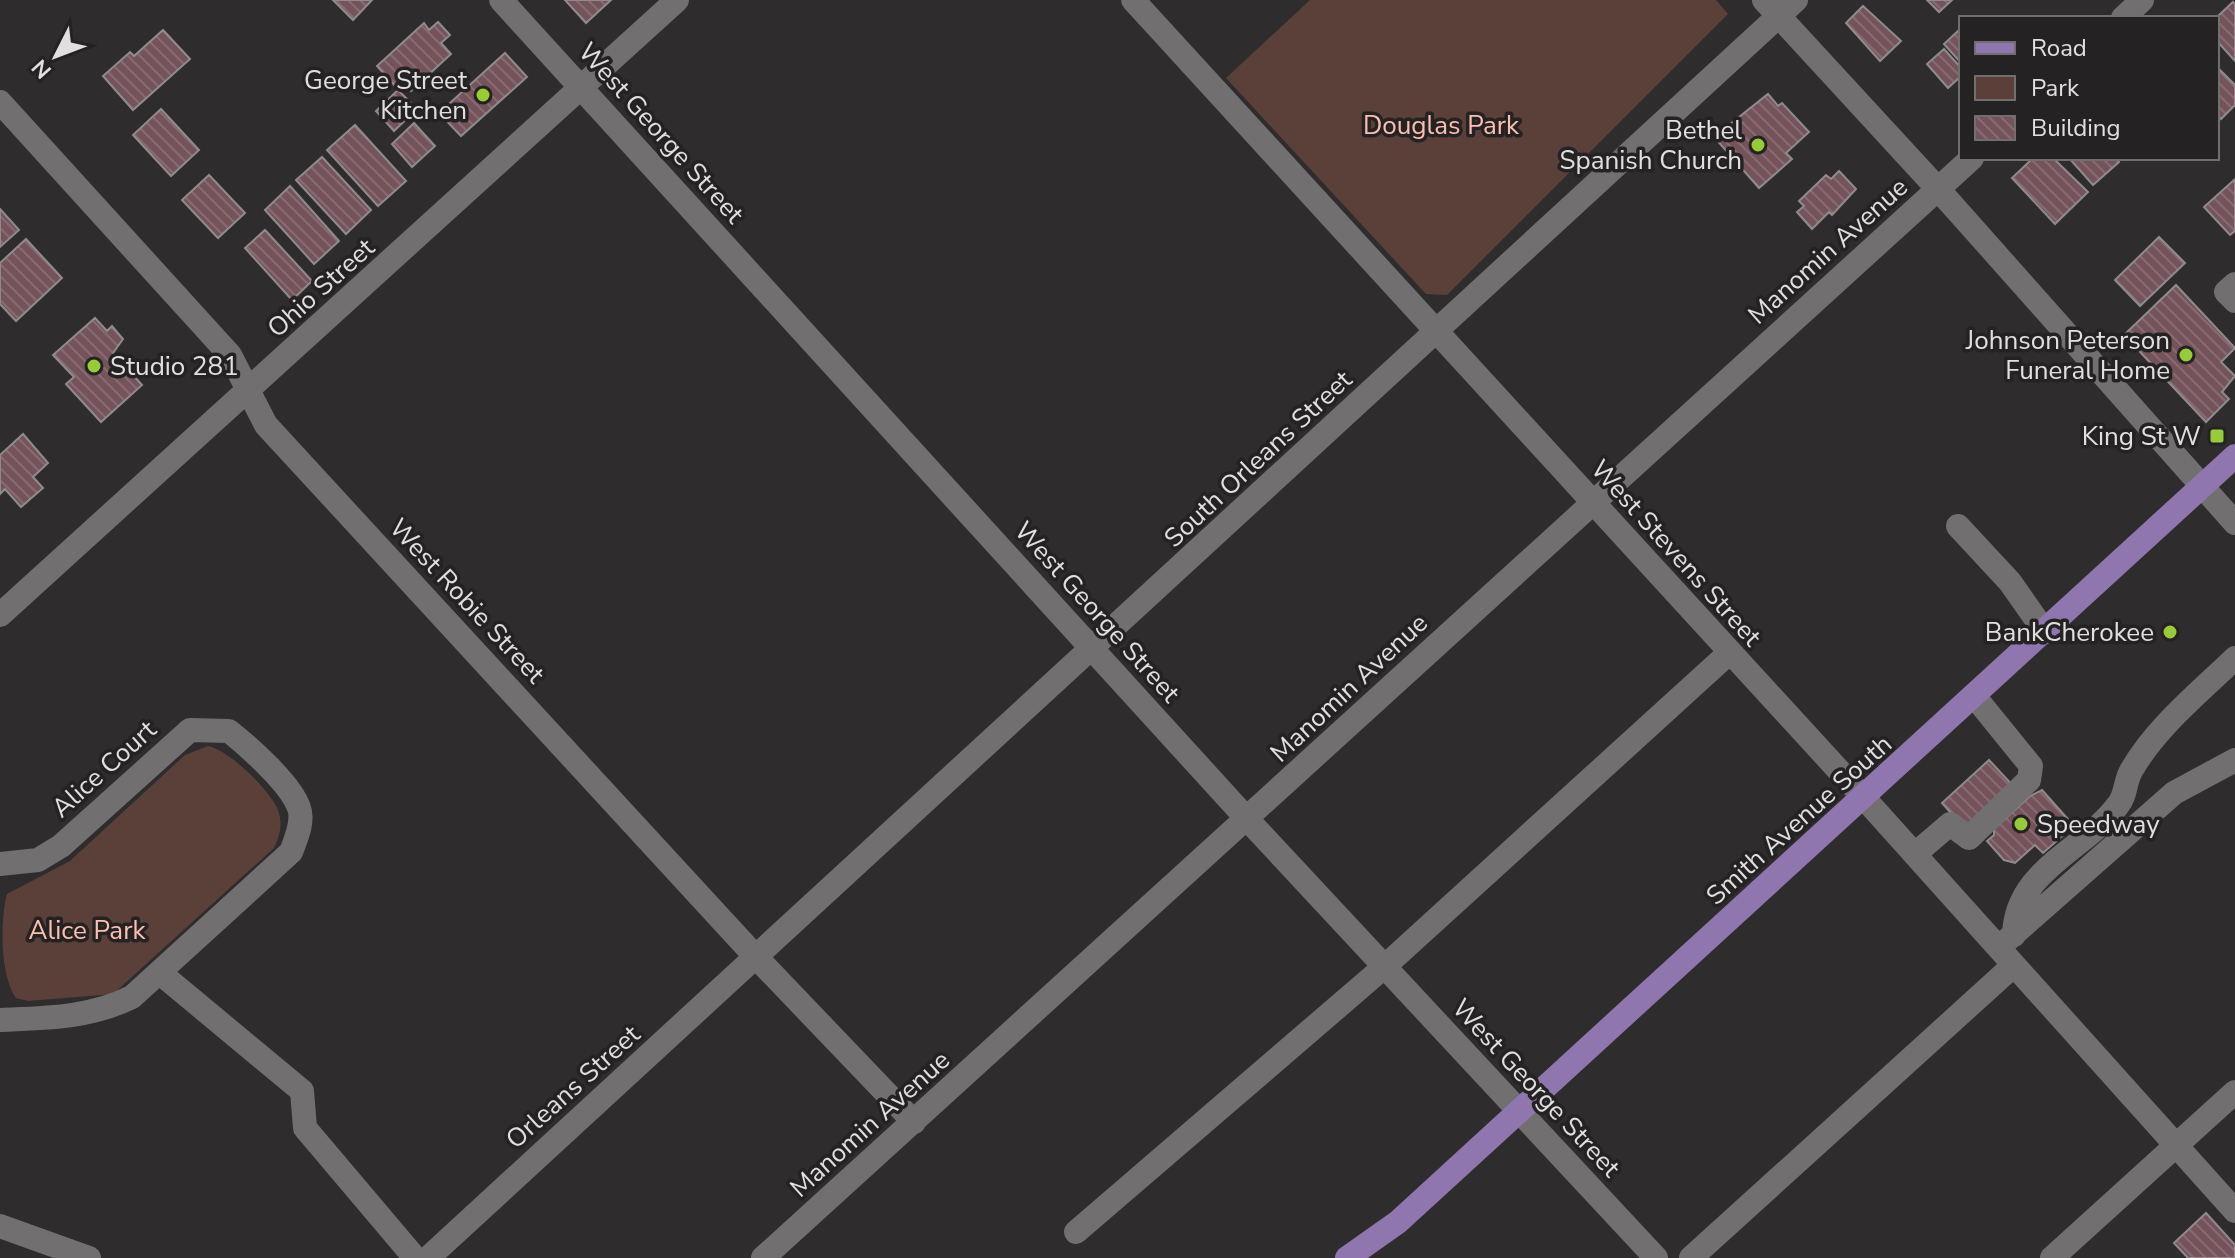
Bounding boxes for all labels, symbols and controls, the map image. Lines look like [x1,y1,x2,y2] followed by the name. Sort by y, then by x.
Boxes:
[16,16,96,96] north arrow
[1959,16,2219,160] legend
[2031,32,2087,64] text: Road
[570,35,752,232] street label: West George Street
[25,53,59,85] text: N
[304,63,468,128] place label: George Street Kitchen
[2031,72,2080,104] text: Park
[474,86,492,104] marker: George Street Kitchen
[1363,108,1520,143] park label: Douglas Park
[2031,112,2121,144] text: Building
[1560,113,1742,178] place label: Bethel Spanish Church
[1749,136,1767,154] marker: Bethel Spanish Church
[1741,170,1915,332] street label: Manomin Avenue
[260,230,383,345] street label: Ohio Street
[1965,323,2170,388] place label: Johnson Peterson Funeral Home
[2177,346,2195,364] marker: Johnson Peterson Funeral Home
[110,349,239,384] place label: Studio 281
[85,357,103,375] marker: Studio 281
[1157,362,1360,555] street label: South Orleans Street
[2082,419,2201,454] place label: King St W
[2208,427,2226,445] marker: King St W
[1583,452,1770,654] street label: West Stevens Street
[381,511,553,692] street label: West Robie Street
[1006,514,1188,711] street label: West George Street
[1263,606,1435,770] street label: Manomin Avenue
[1985,615,2154,650] place label: BankCherokee
[2161,623,2179,641] marker: BankCherokee
[44,712,165,825] street label: Alice Court
[1699,727,1899,913] street label: Smith Avenue South
[2037,807,2160,842] place label: Speedway
[2012,815,2030,833] marker: Speedway
[29,913,146,948] park label: Alice Park
[1444,991,1629,1185] street label: West George Street
[498,1017,648,1157] street label: Orleans Street
[783,1043,957,1205] street label: Manomin Avenue

